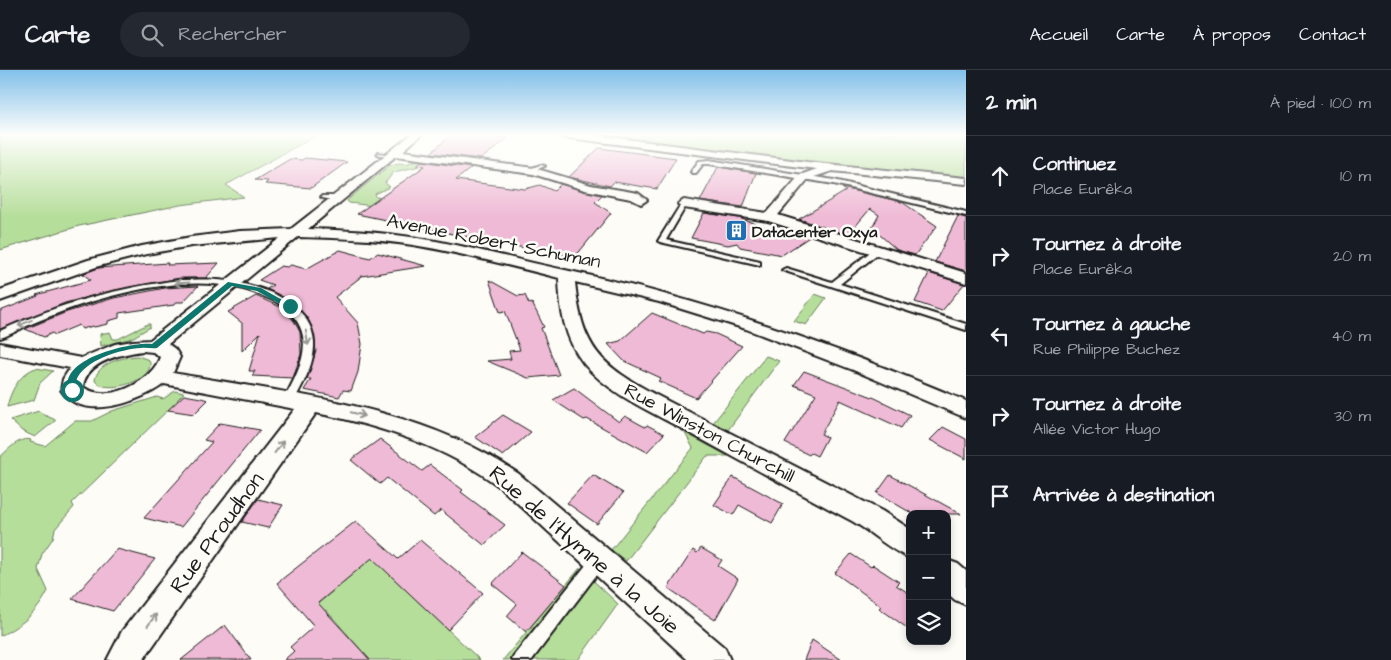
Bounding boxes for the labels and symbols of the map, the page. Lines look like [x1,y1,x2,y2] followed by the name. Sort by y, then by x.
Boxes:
[384,207,603,275] street label: Avenue Robert Schuman
[724,219,748,243] building icon: Datacenter Oxya
[752,221,878,244] place label: Datacenter Oxya
[174,279,190,288] one-way arrow
[279,295,302,318] route end
[18,318,33,328] one-way arrow
[303,330,313,346] one-way arrow
[619,377,799,490] street label: Rue Winston Churchill
[61,379,84,402] route start
[349,410,365,419] one-way arrow
[274,440,284,454] one-way arrow
[481,459,686,643] street label: Rue de l'Hymne à la Joie
[163,466,272,600] street label: Rue Proudhon
[146,614,157,627] one-way arrow

